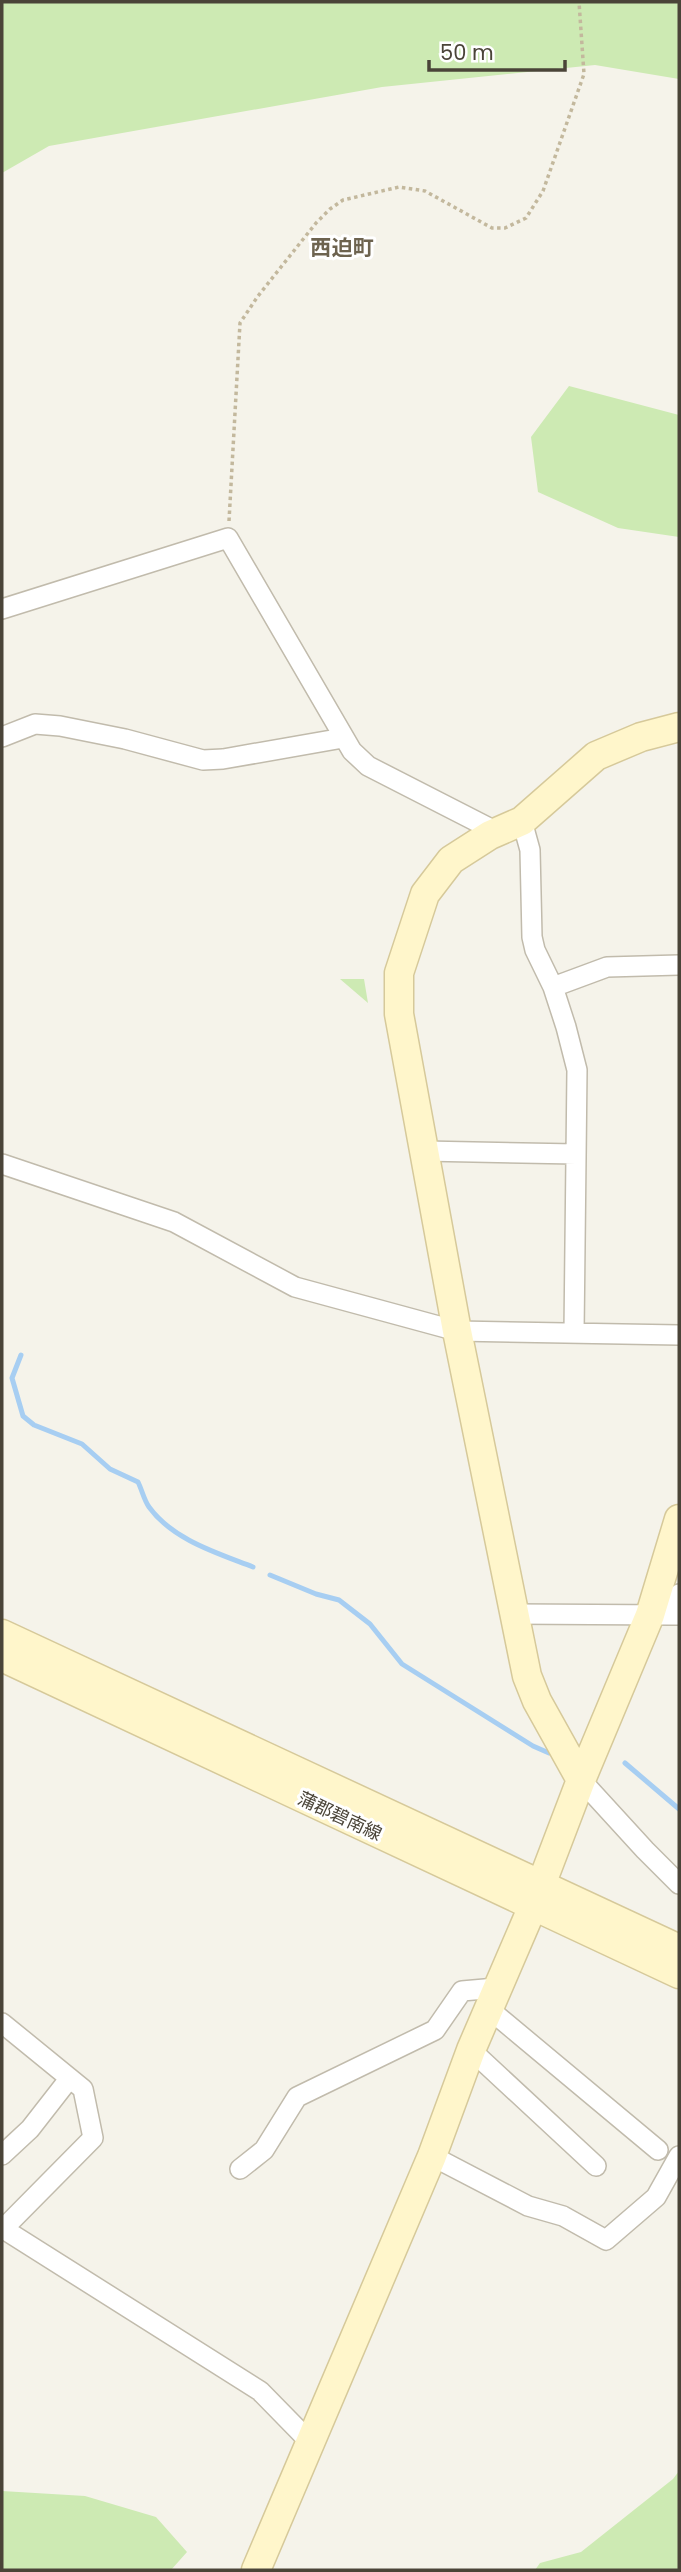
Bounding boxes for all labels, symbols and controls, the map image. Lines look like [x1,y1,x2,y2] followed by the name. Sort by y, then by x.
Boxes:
[429,28,566,72] scale bar
[440,38,494,67] text: 50 m
[311,233,374,262] district label: 西迫町
[294,1786,386,1846] street label: 蒲郡碧南線

